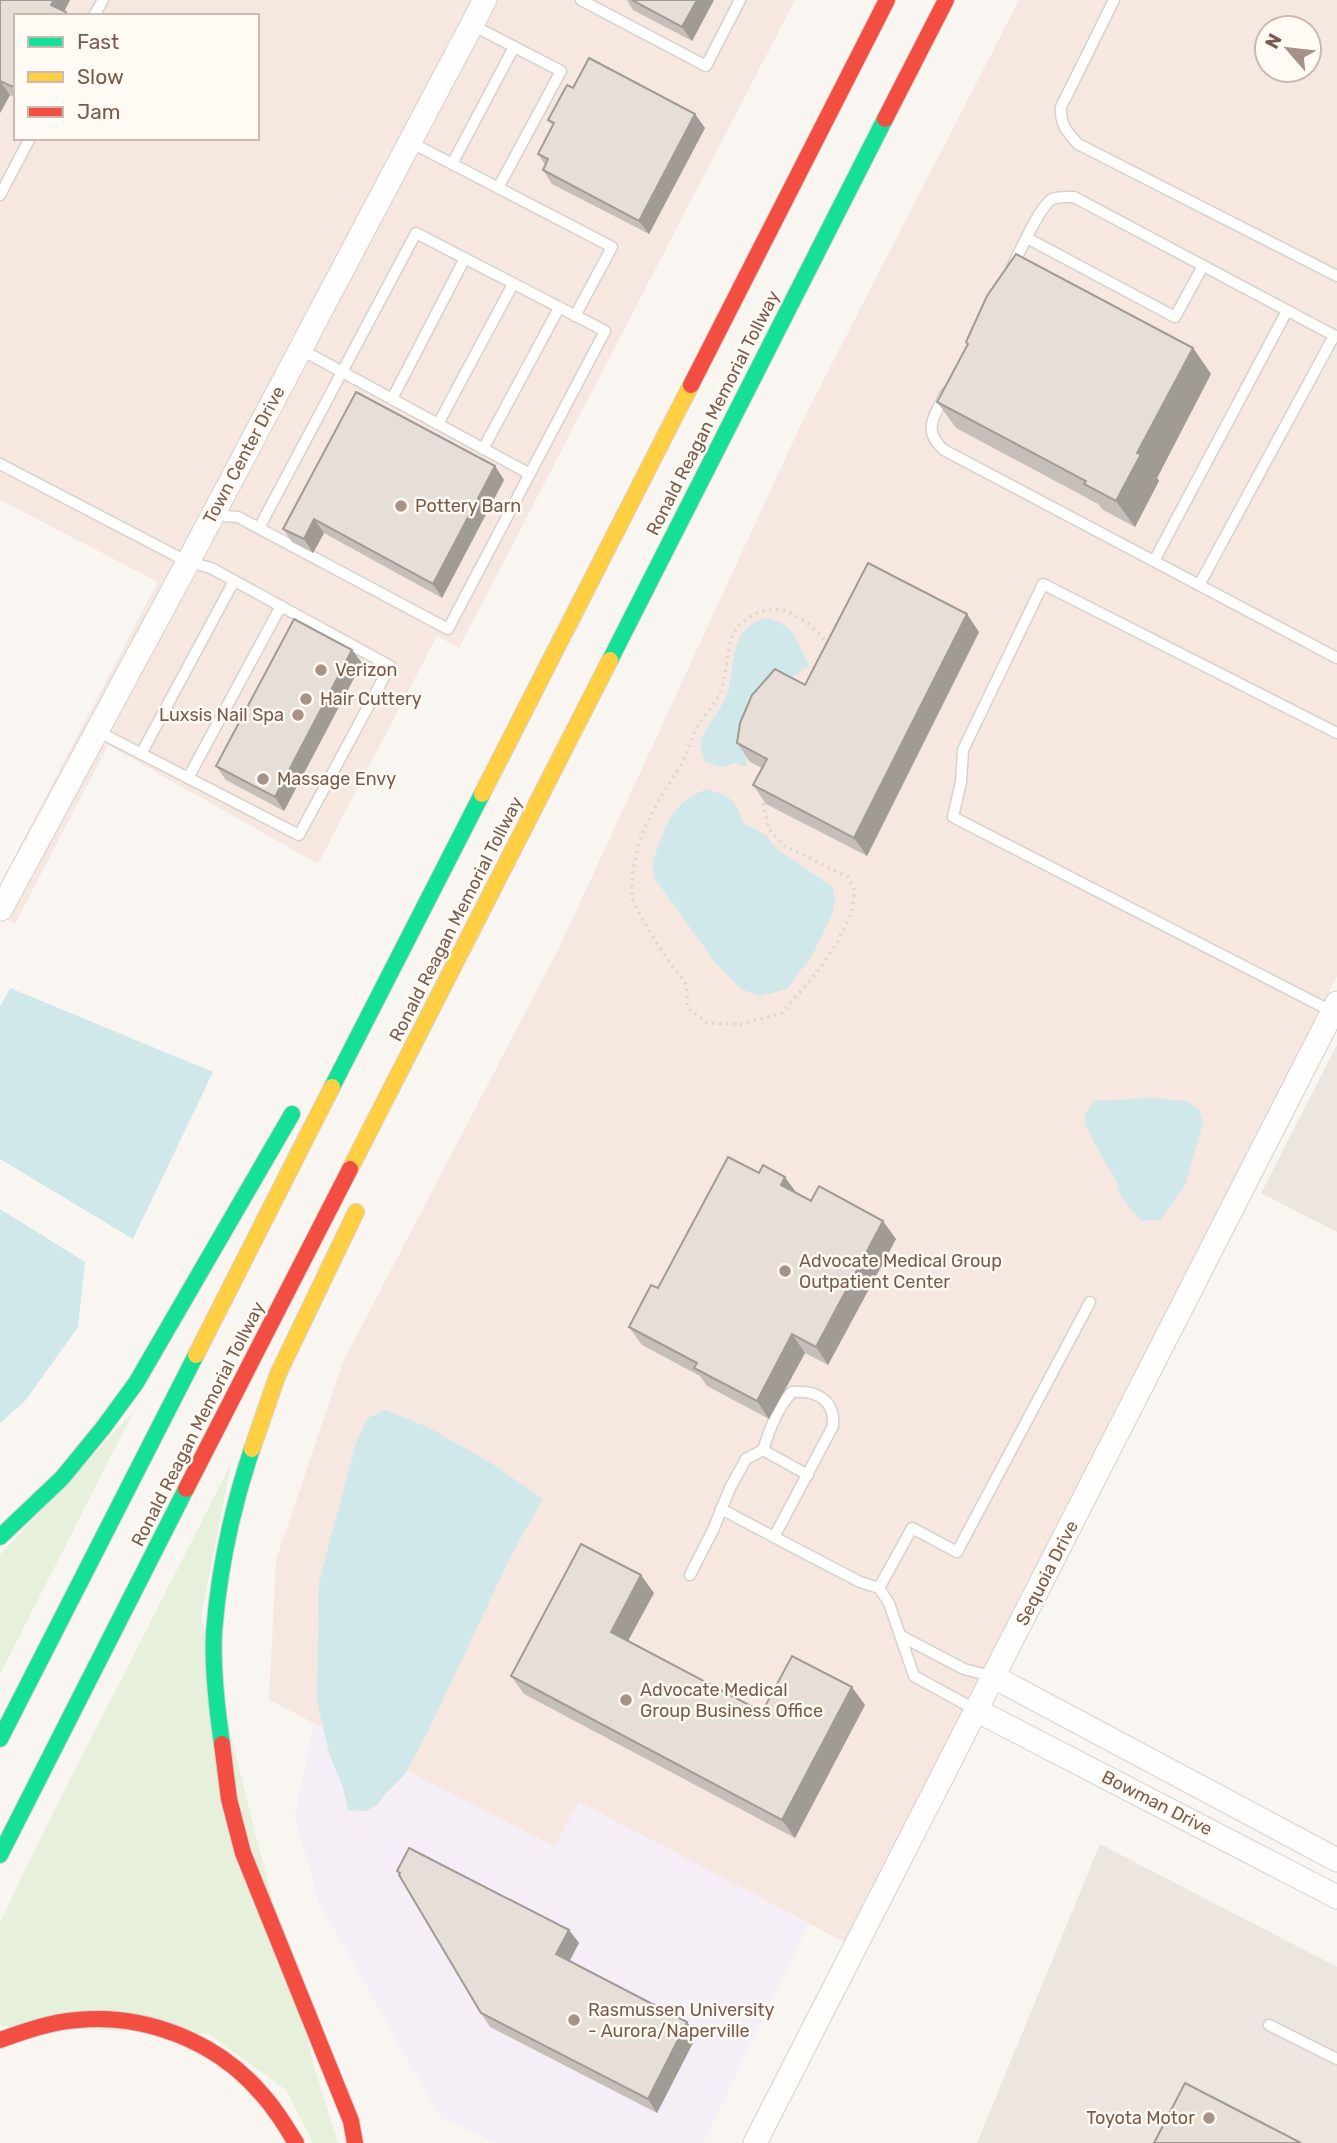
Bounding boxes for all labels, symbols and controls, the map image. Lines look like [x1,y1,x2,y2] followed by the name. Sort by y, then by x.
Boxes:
[14,14,259,140] legend
[1253,14,1323,84] north arrow
[77,29,119,54] text: Fast
[1260,30,1287,53] text: N
[77,64,124,89] text: Slow
[77,99,121,124] text: Jam
[641,287,785,539] street label: Ronald Reagan Memorial Tollway
[198,382,290,528] street label: Town Center Drive
[415,495,521,517] place label: Pottery Barn
[393,498,409,514] marker: Pottery Barn
[335,659,397,681] place label: Verizon
[313,662,329,678] marker: Verizon
[320,688,422,710] place label: Hair Cuttery
[298,691,314,707] marker: Hair Cuttery
[159,704,284,726] place label: Luxsis Nail Spa
[290,707,306,723] marker: Luxsis Nail Spa
[277,768,396,790] place label: Massage Envy
[255,771,271,787] marker: Massage Envy
[384,793,528,1045] street label: Ronald Reagan Memorial Tollway
[799,1250,1002,1293] place label: Advocate Medical Group Outpatient Center
[777,1263,793,1279] marker: Advocate Medical Group Outpatient Center
[126,1298,270,1550] street label: Ronald Reagan Memorial Tollway
[1011,1517,1083,1629] street label: Sequoia Drive
[640,1679,823,1722] place label: Advocate Medical Group Business Office
[618,1692,634,1708] marker: Advocate Medical Group Business Office
[1098,1766,1216,1840] street label: Bowman Drive
[588,1999,775,2042] place label: Rasmussen University - Aurora/Naperville
[566,2012,582,2028] marker: Rasmussen University - Aurora/Naperville
[1086,2107,1195,2129] place label: Toyota Motor
[1201,2110,1217,2126] marker: Toyota Motor

